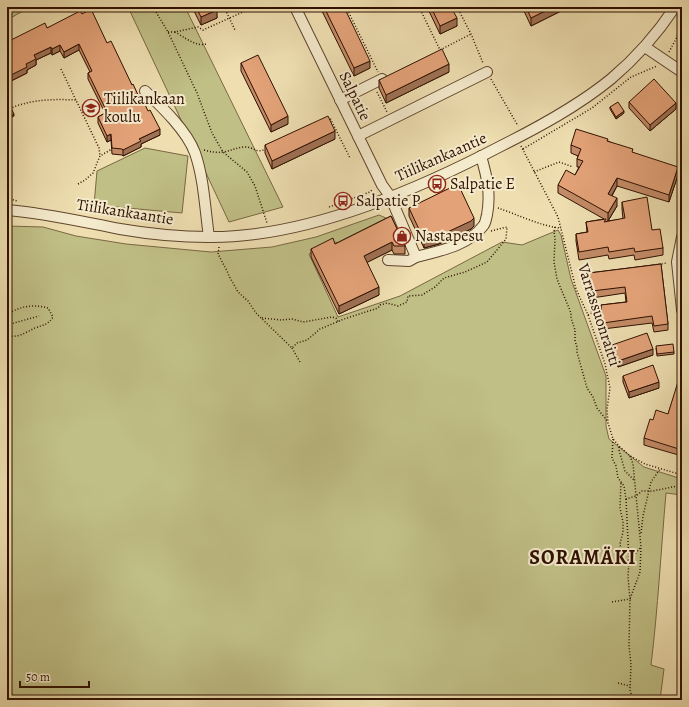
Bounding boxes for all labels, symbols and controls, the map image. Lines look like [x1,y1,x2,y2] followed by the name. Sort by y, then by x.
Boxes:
[334,68,376,124] street label: Salpatie
[104,88,185,128] place label: Tiilikankaan koulu
[81,98,101,118] school or university icon: Tiilikankaan koulu
[392,127,490,187] street label: Tiilikankaantie
[450,173,515,195] place label: Salpatie E
[427,174,447,194] bus stop icon: Salpatie E
[356,190,421,212] place label: Salpatie P
[333,191,353,211] bus stop icon: Salpatie P
[75,193,175,231] street label: Tiilikankaantie
[415,225,484,247] place label: Nastapesu
[392,226,412,246] shop icon: Nastapesu
[572,260,626,369] street label: Varrassuonraitti
[529,544,637,571] district label: SORAMÄKI
[20,663,89,689] scale bar
[26,669,50,685] text: 50 m

